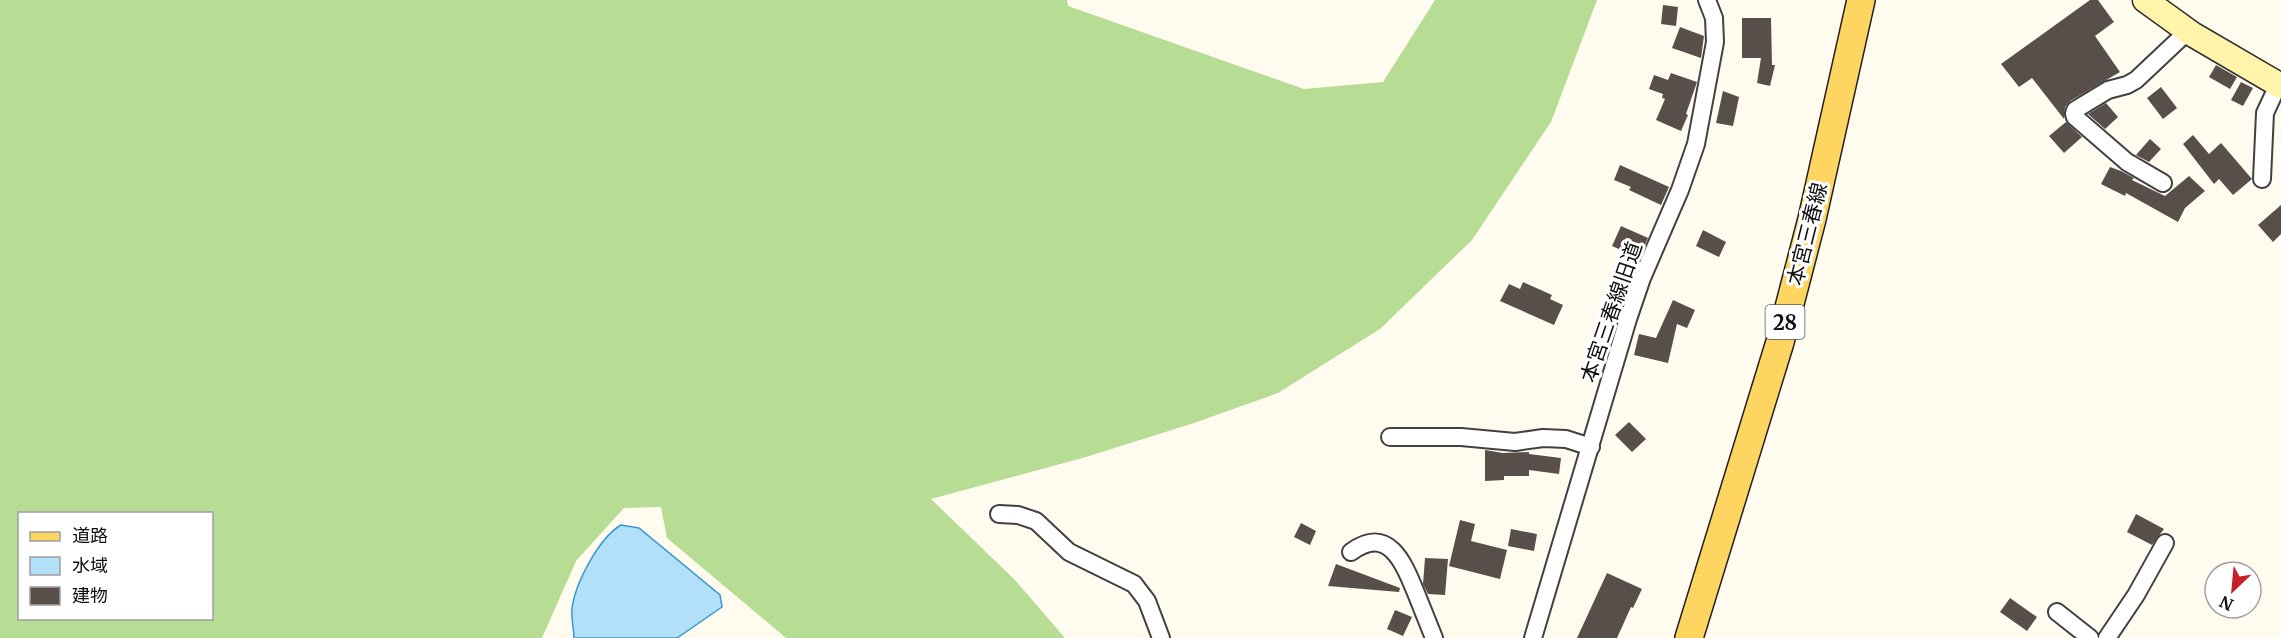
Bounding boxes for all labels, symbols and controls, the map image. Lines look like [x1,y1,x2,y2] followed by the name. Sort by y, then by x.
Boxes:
[1781,180,1833,288] street label: 本宮三春線
[1574,238,1648,386] street label: 本宮三春線旧道
[1766,305,1804,339] road number: 28
[18,512,213,620] legend
[72,524,108,547] text: 道路
[72,554,108,577] text: 水域
[2203,560,2263,620] north arrow
[72,584,108,607] text: 建物
[2216,592,2236,615] text: N

